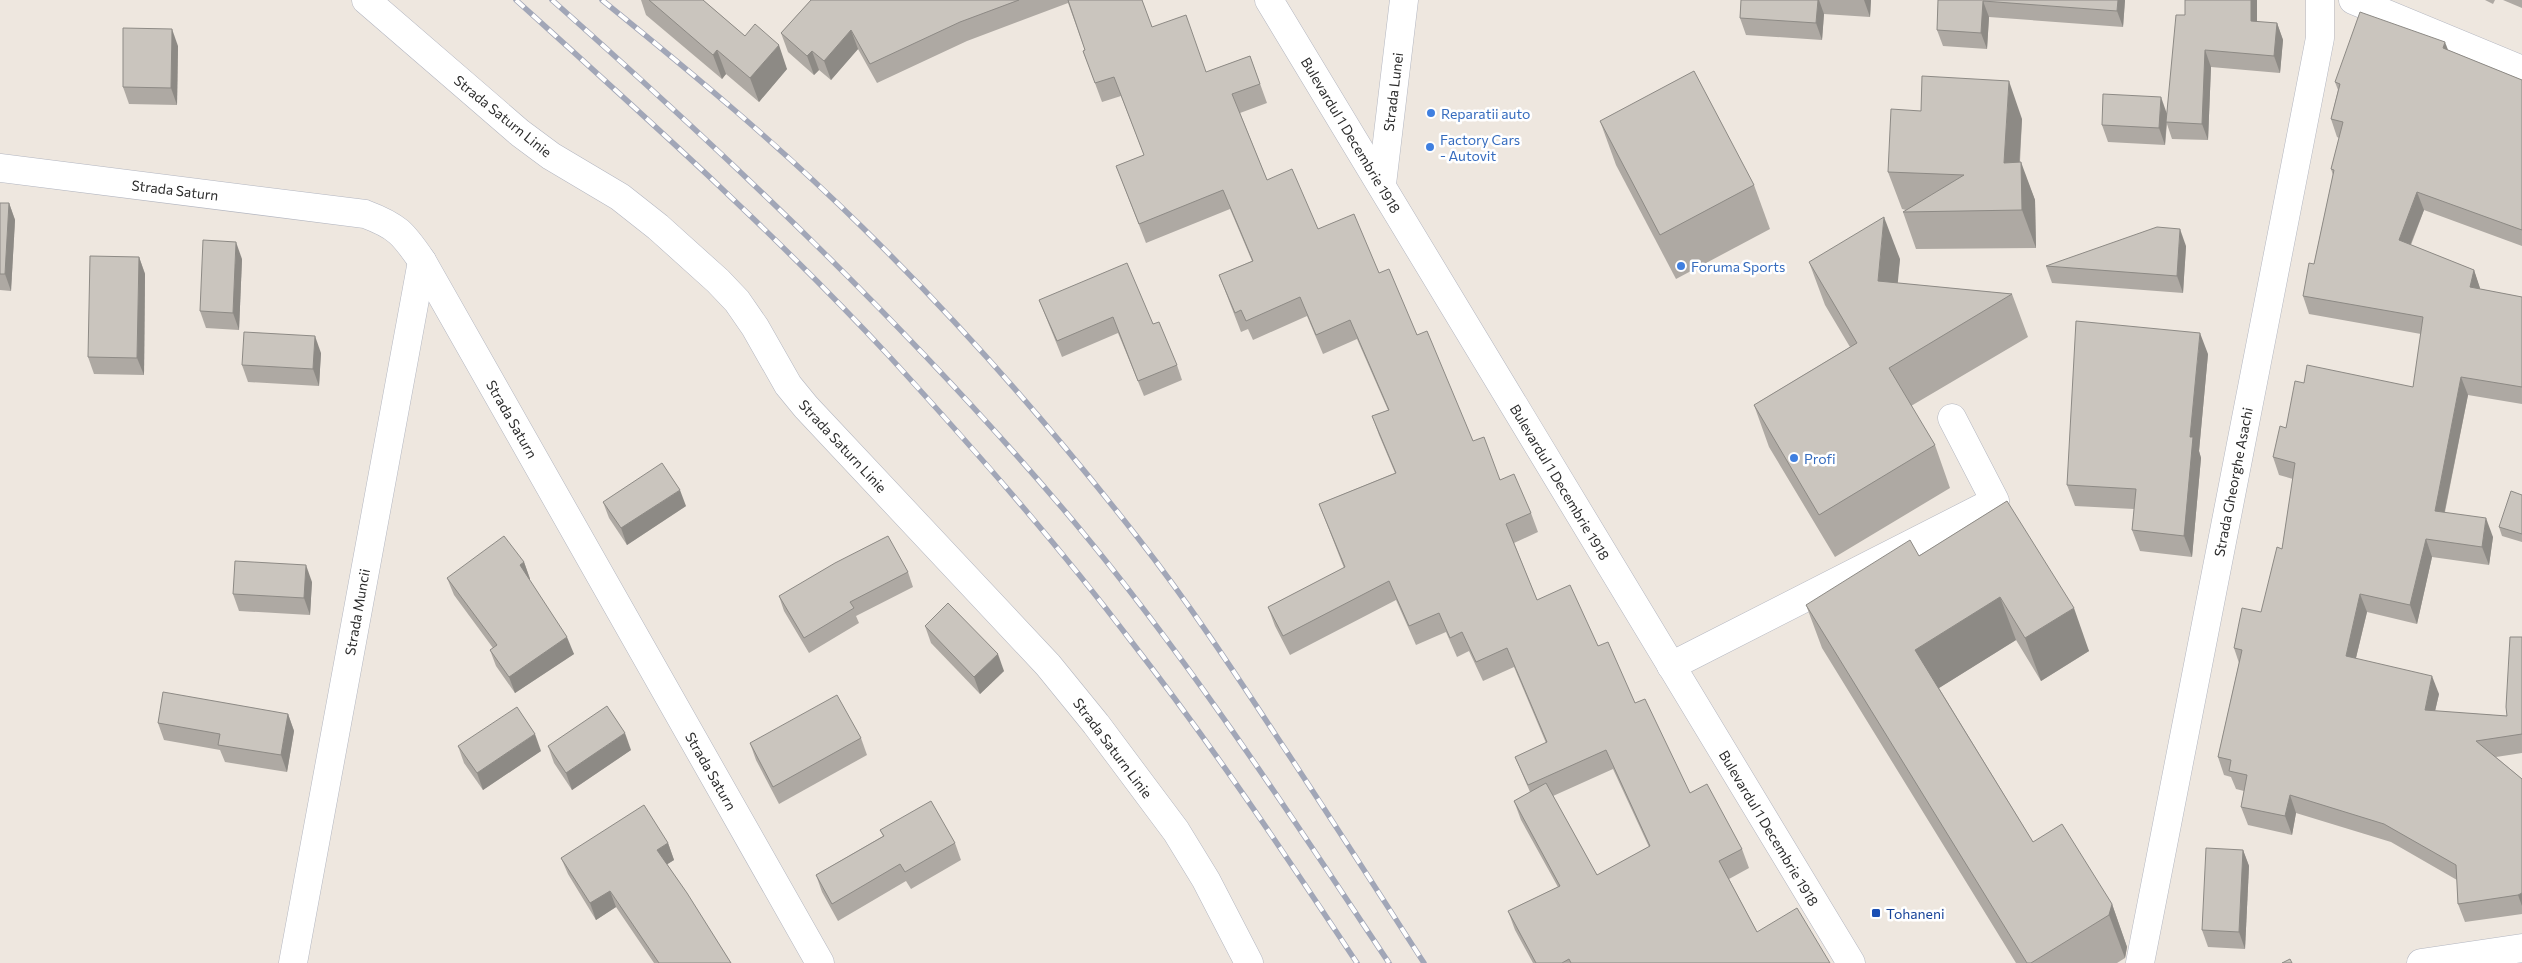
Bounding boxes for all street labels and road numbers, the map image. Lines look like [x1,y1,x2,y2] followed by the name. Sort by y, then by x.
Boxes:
[1380,52,1406,132] street label: Strada Lunei
[1298,54,1404,216] street label: Bulevardul 1 Decembrie 1918
[451,71,555,161] street label: Strada Saturn Linie
[131,176,219,204] street label: Strada Saturn
[483,377,541,461] street label: Strada Saturn
[796,396,890,496] street label: Strada Saturn Linie
[1507,401,1613,563] street label: Bulevardul 1 Decembrie 1918
[2210,406,2256,558] street label: Strada Gheorghe Asachi
[341,567,373,657] street label: Strada Muncii
[1070,695,1156,801] street label: Strada Saturn Linie
[682,729,740,813] street label: Strada Saturn
[1716,747,1822,909] street label: Bulevardul 1 Decembrie 1918

